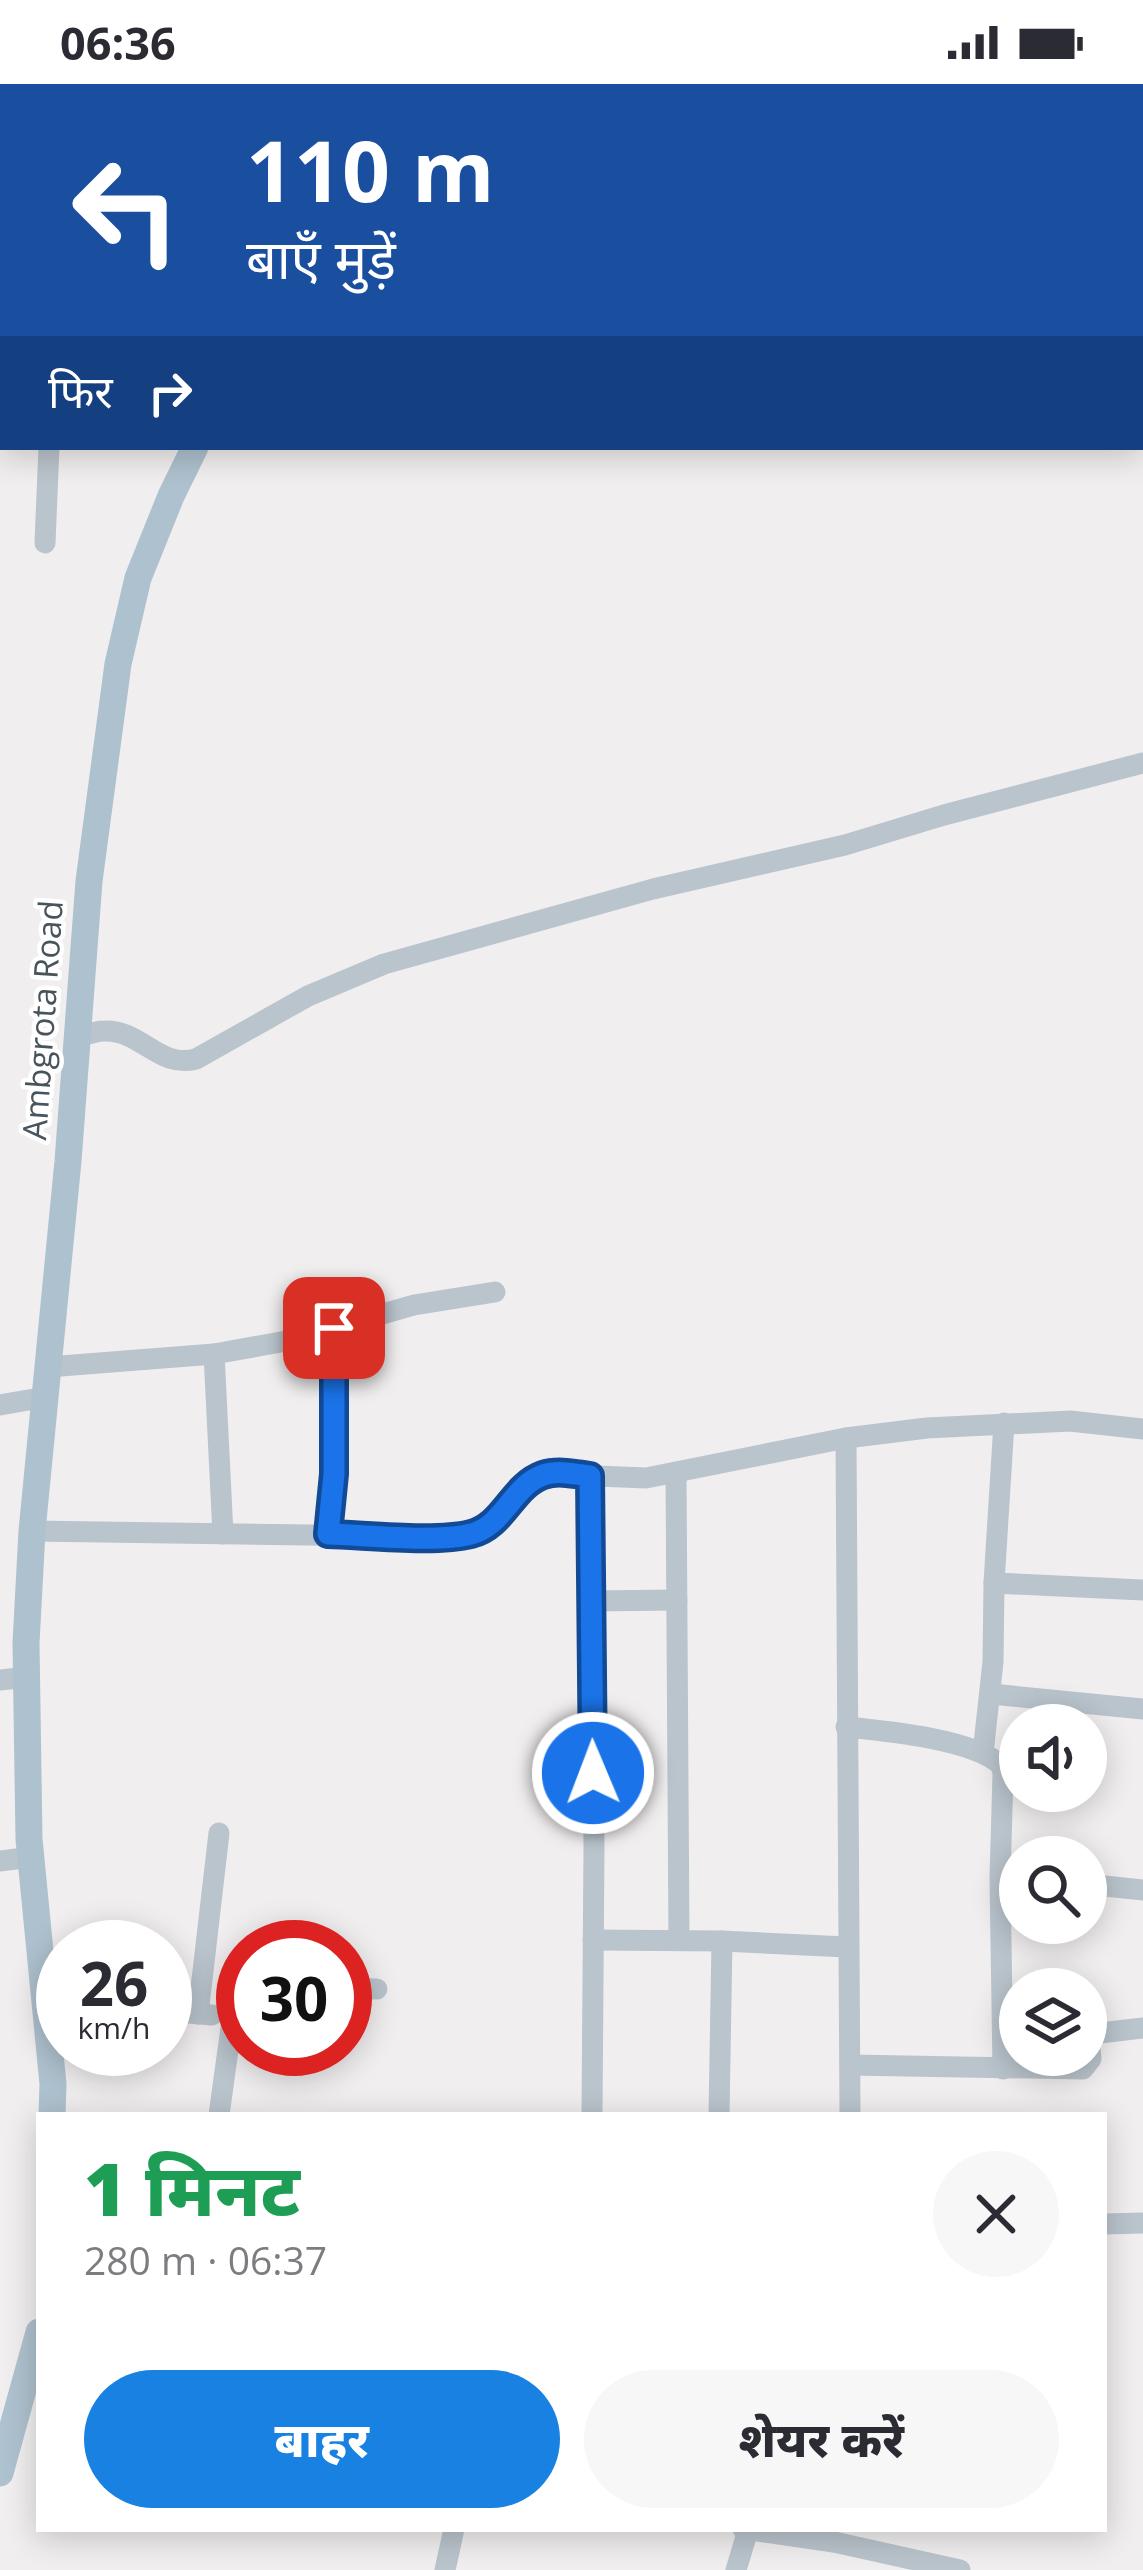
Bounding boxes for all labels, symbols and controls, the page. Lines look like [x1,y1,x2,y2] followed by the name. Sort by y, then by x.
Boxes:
[60,12,176,73] text: 06:36
[246,112,494,227] text: 110 m
[48,132,204,288] icon: left
[246,221,396,295] text: बाएँ मुड़ें
[48,360,113,421] text: फिर
[137,360,203,426] icon: right
[11,899,73,1141] street label: Ambgrota Road
[283,1277,385,1379] pin
[301,1295,367,1361] icon: arrive
[999,1704,1107,2076] map controls
[999,1704,1107,1812] button: sound
[530,1710,656,1836] position arrow
[999,1836,1107,1944] button: search
[216,1920,372,2076] speed limit sign: 30
[80,1942,148,2024] text: 26
[999,1968,1107,2076] button: layers
[78,2007,150,2048] text: km/h
[84,2139,300,2237] text: 1 मिनट
[933,2151,1059,2277] button: close
[84,2233,327,2286] text: 280 m · 06:37
[84,2370,560,2508] button: बाहर
[584,2370,1059,2508] button: शेयर करें

